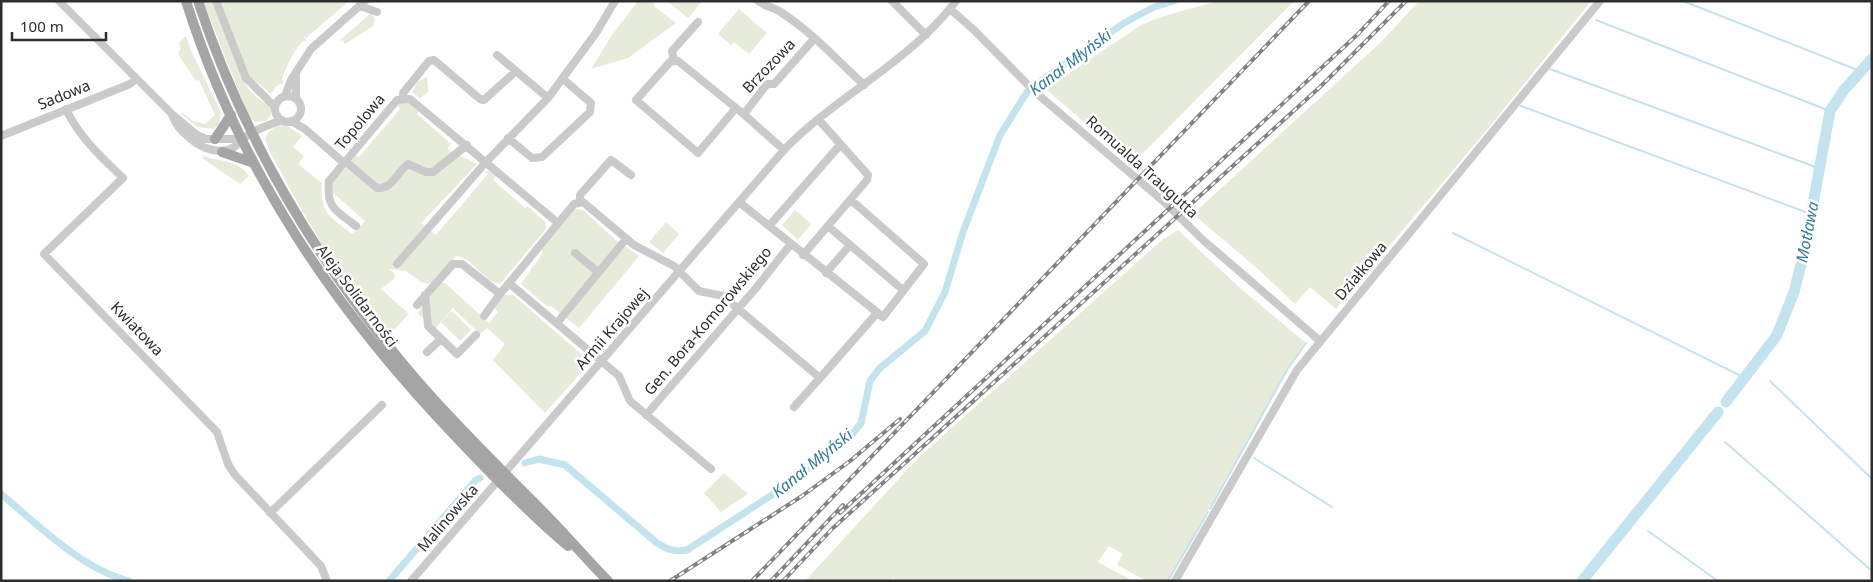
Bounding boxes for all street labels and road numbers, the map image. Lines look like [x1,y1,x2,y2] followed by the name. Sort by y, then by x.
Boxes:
[737,34,799,97] street label: Brzozowa
[34,75,93,114] street label: Sadowa
[330,89,389,154] street label: Topolowa
[1082,111,1203,222] street label: Romualda Traugutta
[1330,237,1391,304] street label: Działkowa
[313,240,403,351] street label: Aleja Solidarności
[639,242,775,399] street label: Gen. Bora-Komorowskiego
[570,283,652,373] street label: Armii Krajowej
[107,297,168,360] street label: Kwiatowa
[412,479,482,555] street label: Malinowska

